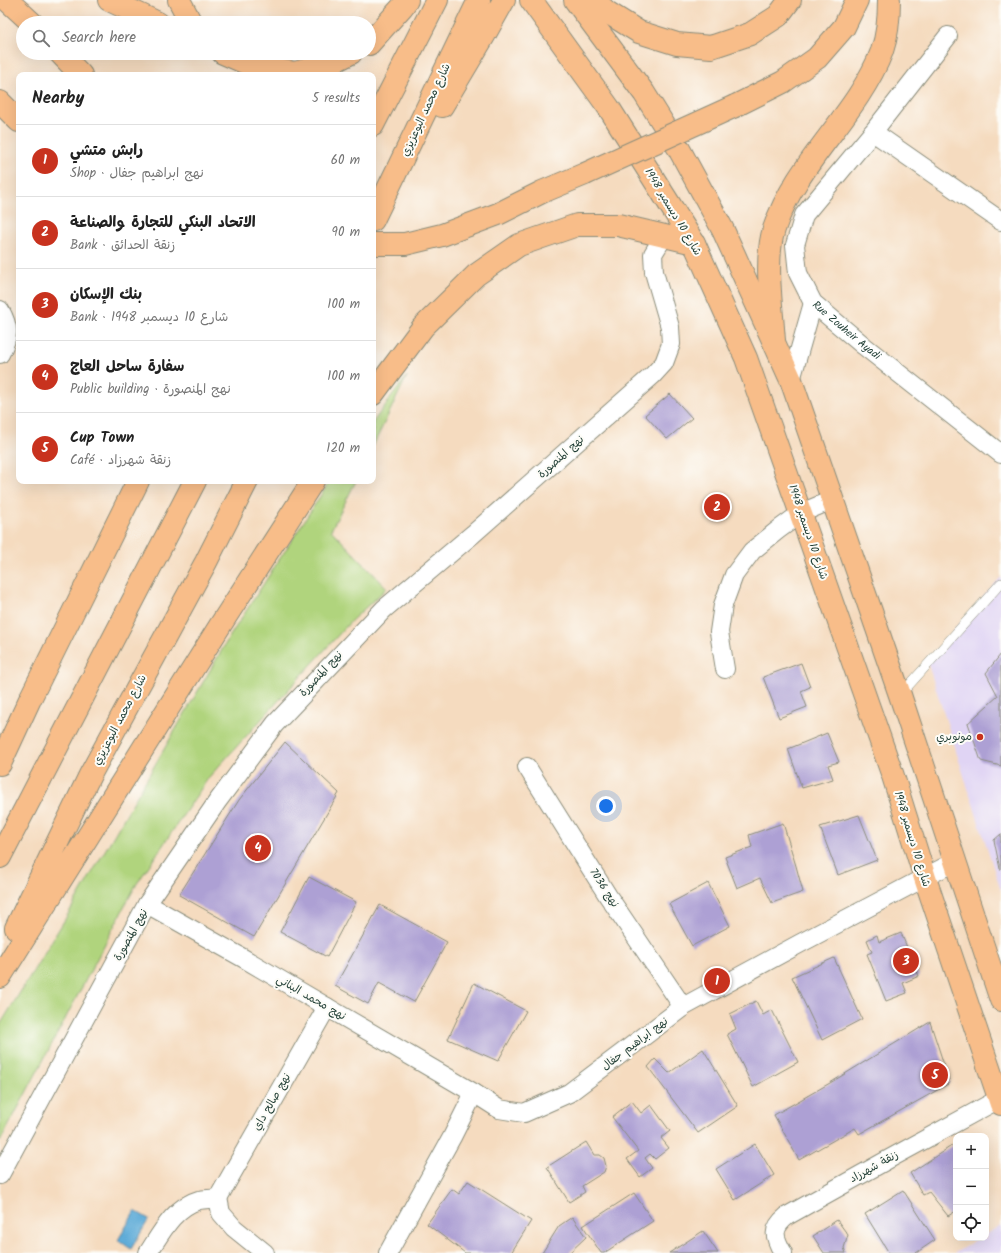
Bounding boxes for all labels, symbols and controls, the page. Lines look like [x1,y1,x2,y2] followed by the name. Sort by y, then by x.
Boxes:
[16,16,376,60] search box
[62,26,136,50] text: Search here
[30,27,52,49] icon: search
[397,61,455,159] street label: شارع محمد البوعزيزي
[32,85,84,112] text: Nearby
[312,88,360,109] text: 5 results
[70,139,143,163] text: رابش متشي
[43,150,47,171] text: 1
[331,150,360,171] text: 60 m
[70,163,204,184] text: Shop · نهج ابراهيم جفال
[640,165,706,259] street label: شارع 10 ديسمبر 1948
[70,211,256,235] text: الاتحاد البنكي للتجارة والصناعة
[41,222,49,243] text: 2
[332,222,360,243] text: 90 m
[70,235,175,256] text: Bank · زنقة الحدائق
[70,283,142,307] text: بنك الإسكان
[41,294,49,315] text: 3
[327,294,360,315] text: 100 m
[808,297,885,365] street label: Rue Zouheir Ayadi
[70,307,228,328] text: Bank · شارع 10 ديسمبر 1948
[70,355,184,379] text: سفارة ساحل العاج
[41,366,49,387] text: 4
[327,366,360,387] text: 100 m
[70,379,231,400] text: Public building · نهج المنصورة
[70,426,134,450] text: Cup Town
[534,431,588,483] street label: نهج المنصورة
[42,438,48,459] text: 5
[326,438,360,459] text: 120 m
[70,450,171,471] text: Café · زنقة شهرزاد
[783,482,833,582] street label: شارع 10 ديسمبر 1948
[704,492,730,522] pin: 2
[295,647,347,701] street label: نهج المنصورة
[88,671,152,769] street label: شارع محمد البوعزيزي
[936,728,972,746] place label: مونوبري
[975,732,985,742] marker: مونوبري
[889,789,935,889] street label: شارع 10 ديسمبر 1948
[596,796,616,816] your location
[245,833,271,863] pin: 4
[585,865,623,911] street label: نهج 7036
[109,906,153,964] street label: نهج المنصورة
[893,946,919,976] pin: 3
[704,966,730,996] pin: 1
[272,971,349,1026] street label: نهج محمد البناني
[598,1013,672,1075] street label: نهج ابراهيم جفال
[922,1060,948,1090] pin: 5
[248,1070,296,1134] street label: نهج صالح داي
[953,1133,989,1241] map controls
[953,1133,989,1169] button: +
[846,1146,902,1188] street label: زنقة شهرزاد
[953,1169,989,1205] button: −
[953,1205,989,1241] button: locate

